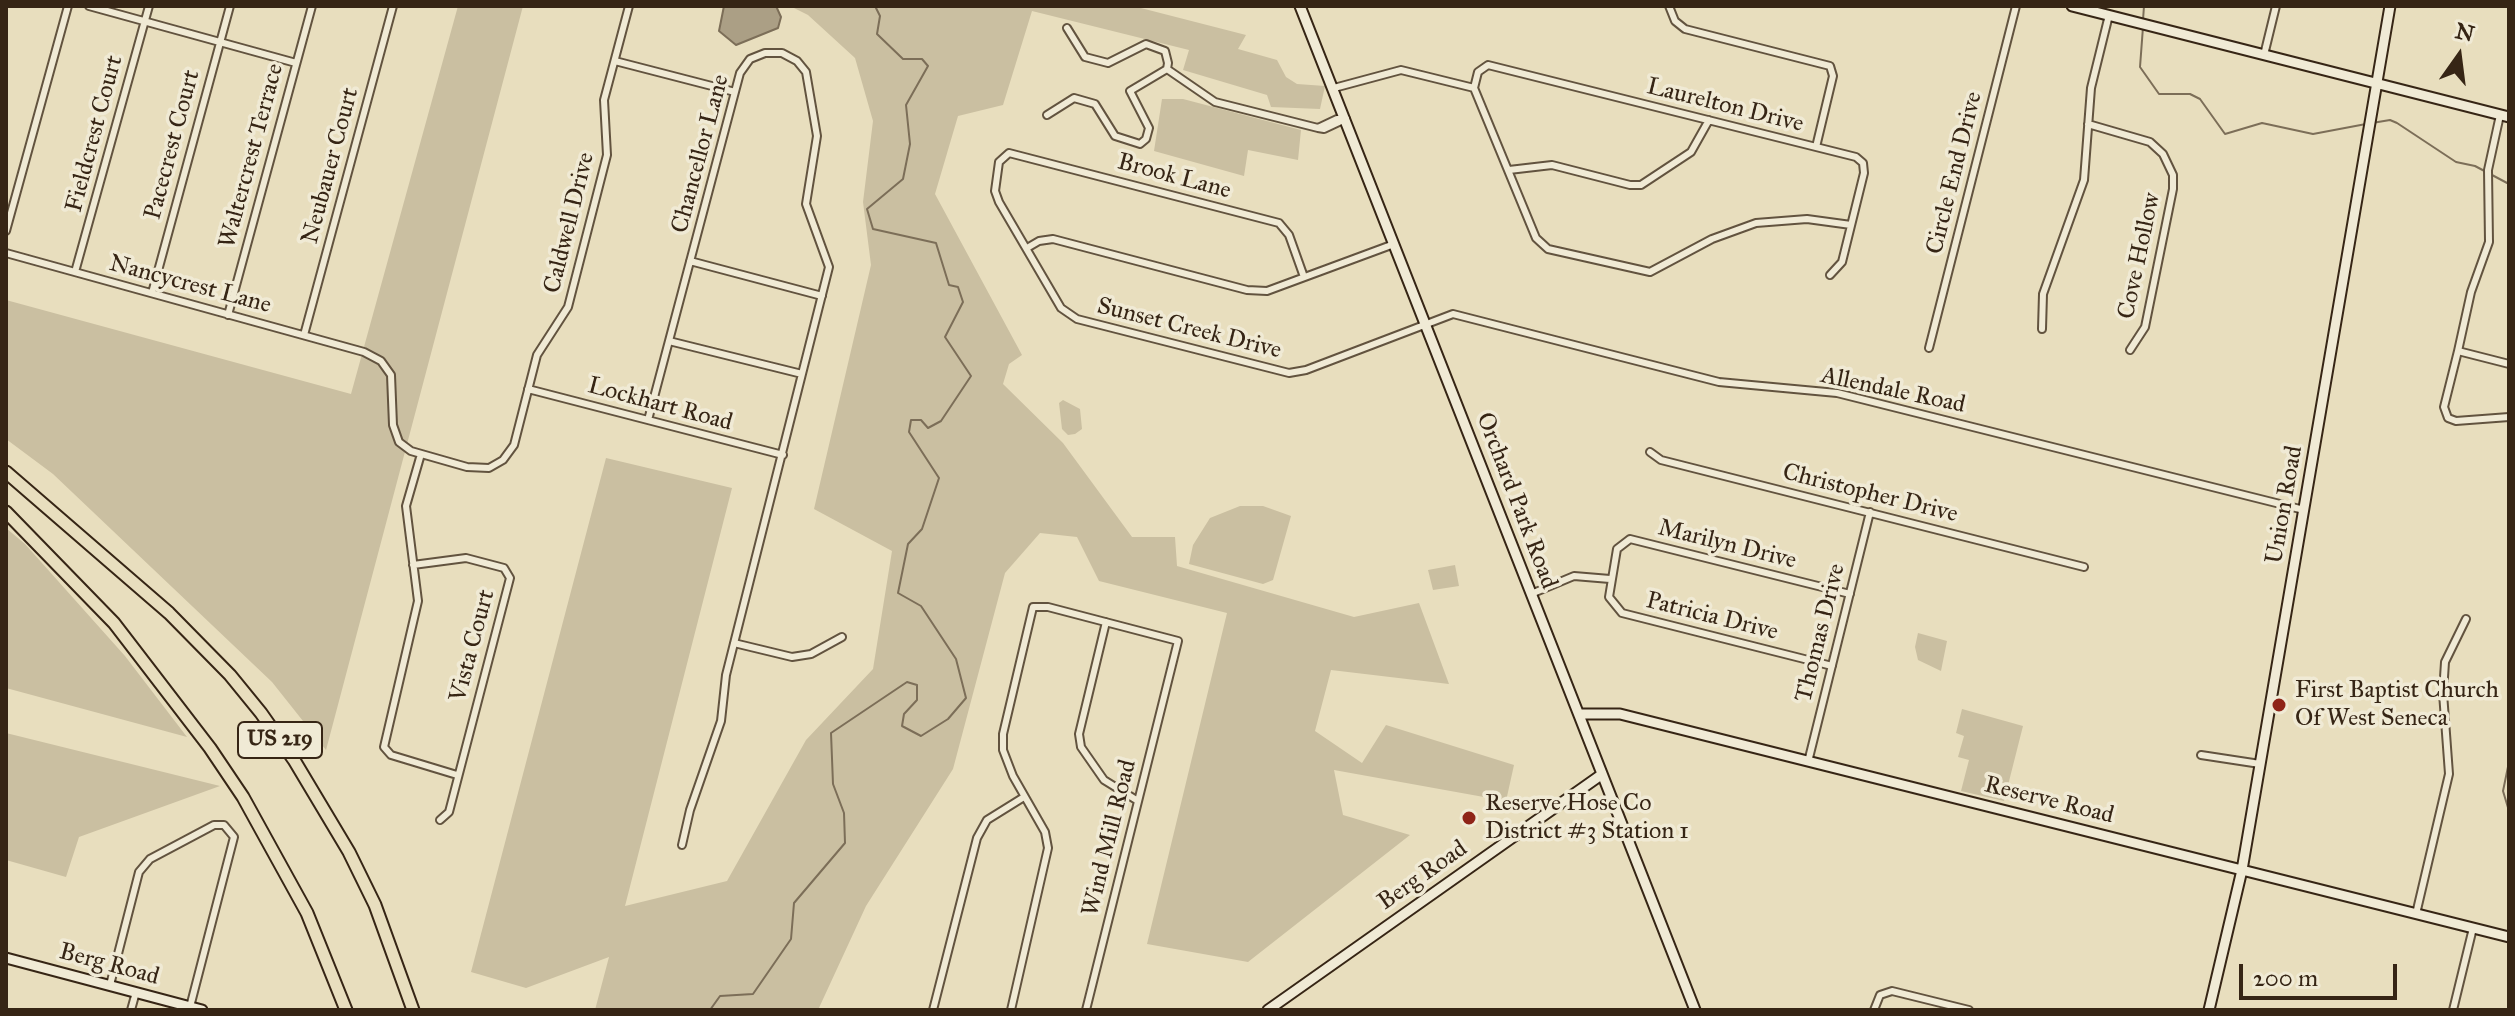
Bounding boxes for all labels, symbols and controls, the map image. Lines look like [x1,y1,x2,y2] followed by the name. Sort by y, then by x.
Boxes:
[2419,16,2499,96] north arrow
[2453,17,2477,48] text: N
[60,53,130,215] street label: Fieldcrest Court
[214,61,290,251] street label: Waltercrest Terrace
[139,67,207,223] street label: Pacecrest Court
[666,72,736,236] street label: Chancellor Lane
[1644,73,1806,139] street label: Laurelton Drive
[296,85,366,247] street label: Neubauer Court
[1921,89,1989,257] street label: Circle End Drive
[1114,148,1234,206] street label: Brook Lane
[539,150,601,296] street label: Caldwell Drive
[2113,190,2167,322] street label: Cove Hollow
[106,250,274,320] street label: Nancycrest Lane
[1094,292,1284,366] street label: Sunset Creek Drive
[1818,362,1968,420] street label: Allendale Road
[585,372,735,438] street label: Lockhart Road
[1469,409,1563,593] street label: Orchard Park Road
[2260,444,2310,566] street label: Union Road
[1779,458,1961,530] street label: Christopher Drive
[1655,514,1799,576] street label: Marilyn Drive
[1790,561,1852,705] street label: Thomas Drive
[444,587,502,705] street label: Vista Court
[1643,587,1781,647] street label: Patricia Drive
[2295,677,2499,733] place label: First Baptist Church Of West Seneca
[2270,696,2288,714] marker: First Baptist Church Of West Seneca
[238,722,322,758] road number: US 219
[1077,757,1143,919] street label: Wind Mill Road
[1981,771,2117,831] street label: Reserve Road
[1485,790,1689,846] place label: Reserve Hose Co District #3 Station 1
[1460,809,1478,827] marker: Reserve Hose Co District #3 Station 1
[1373,835,1473,917] street label: Berg Road
[56,938,162,992] street label: Berg Road
[2243,948,2401,998] scale bar
[2253,963,2318,993] text: 200 m

